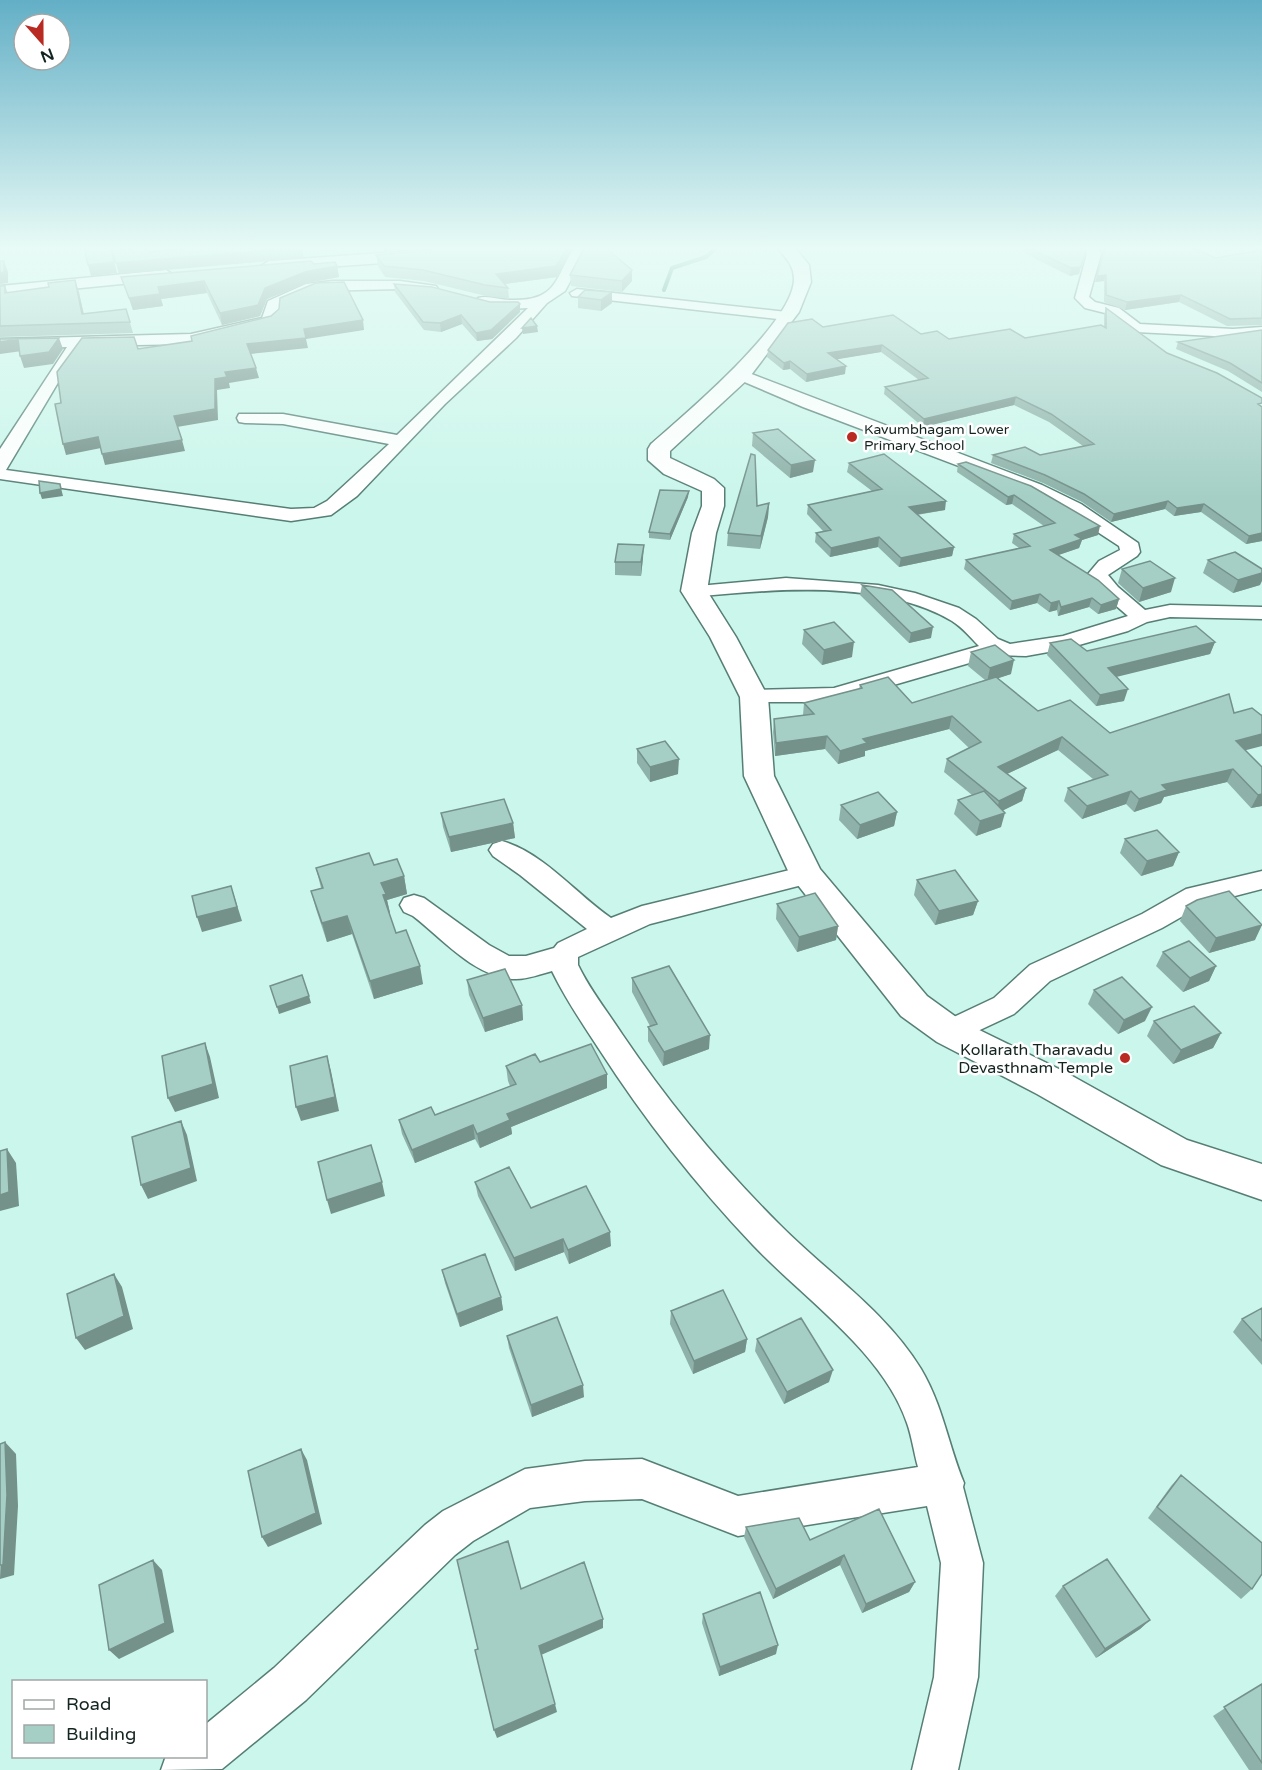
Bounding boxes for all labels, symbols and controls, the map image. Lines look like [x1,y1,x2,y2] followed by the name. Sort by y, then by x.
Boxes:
[12,12,72,72] north arrow
[37,43,57,67] text: N
[864,421,1010,454] place label: Kavumbhagam Lower Primary School
[845,430,859,444] marker: Kavumbhagam Lower Primary School
[958,1040,1113,1078] place label: Kollarath Tharavadu Devasthnam Temple
[1118,1051,1132,1065] marker: Kollarath Tharavadu Devasthnam Temple
[12,1680,207,1758] legend
[66,1693,111,1715] text: Road
[66,1723,136,1745] text: Building

